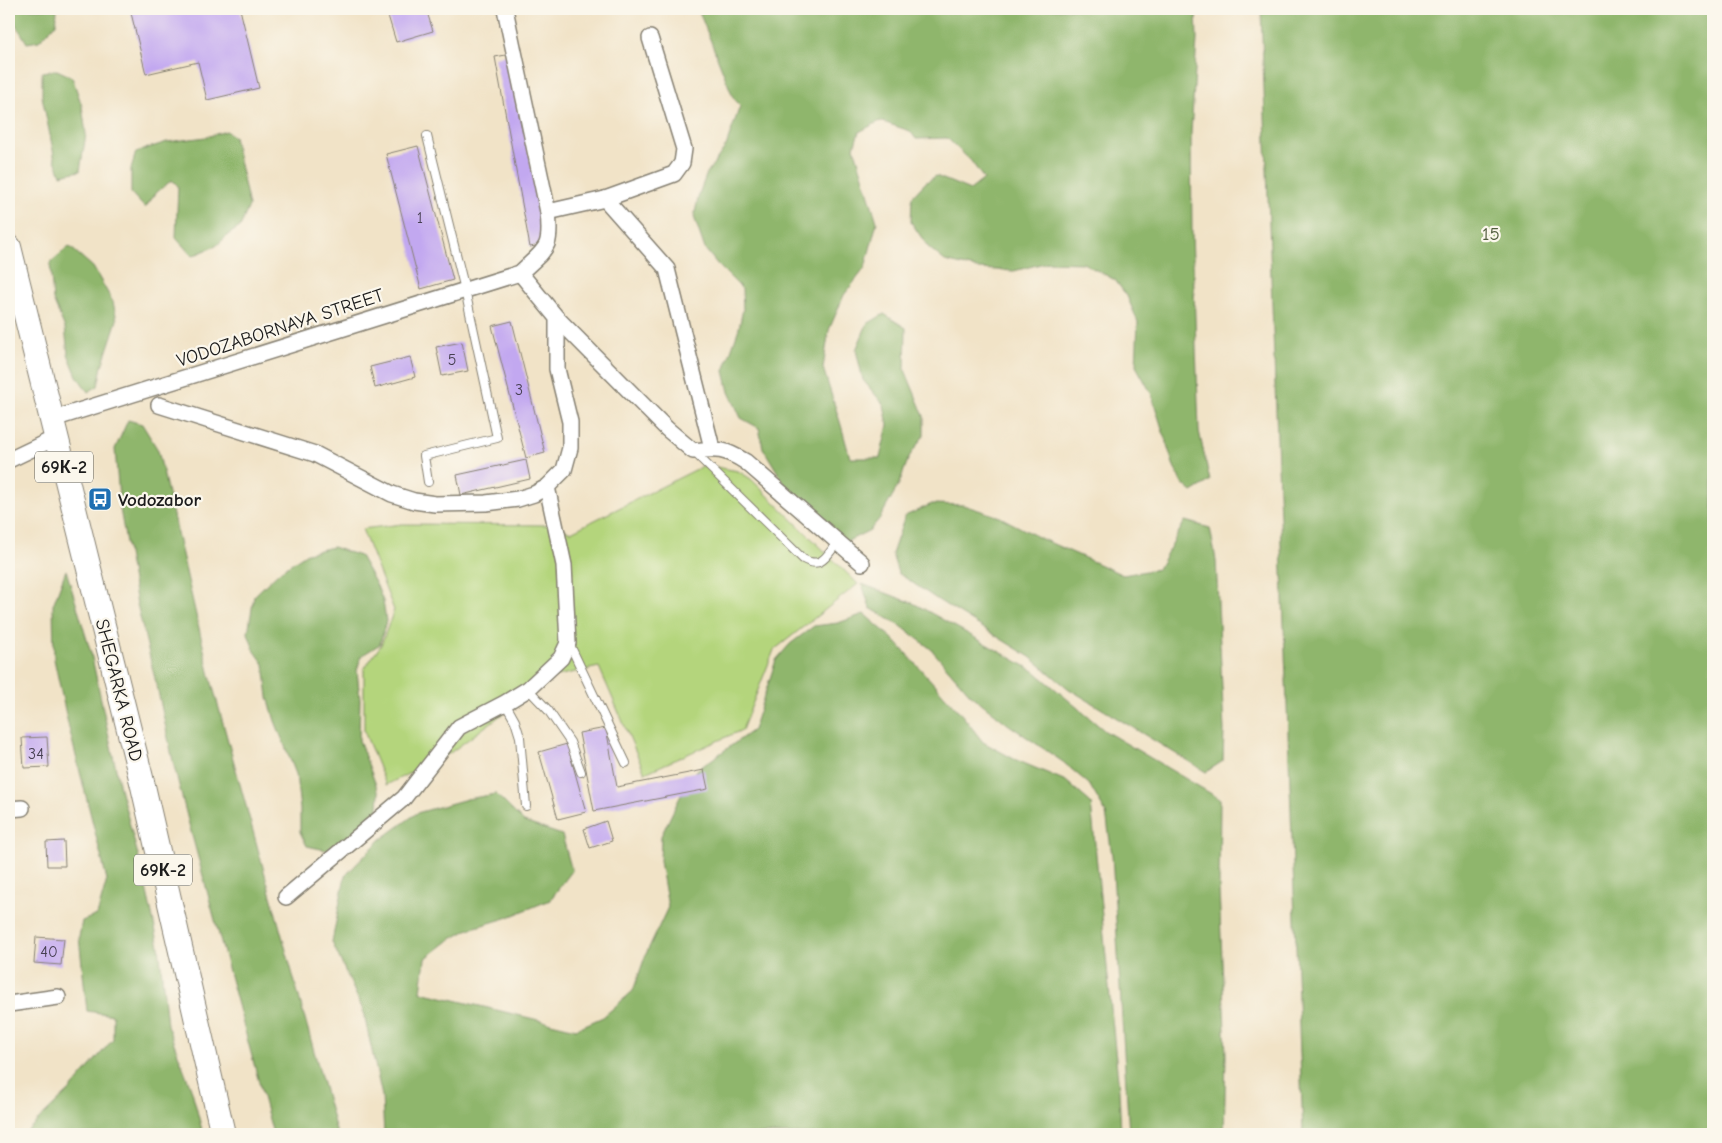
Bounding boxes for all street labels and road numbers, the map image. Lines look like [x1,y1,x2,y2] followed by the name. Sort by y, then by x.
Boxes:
[174,284,387,372] street label: VODOZABORNAYA STREET
[35,452,93,482] road number: 69К-2
[91,617,147,764] street label: SHEGARKA ROAD
[134,854,192,886] road number: 69К-2

